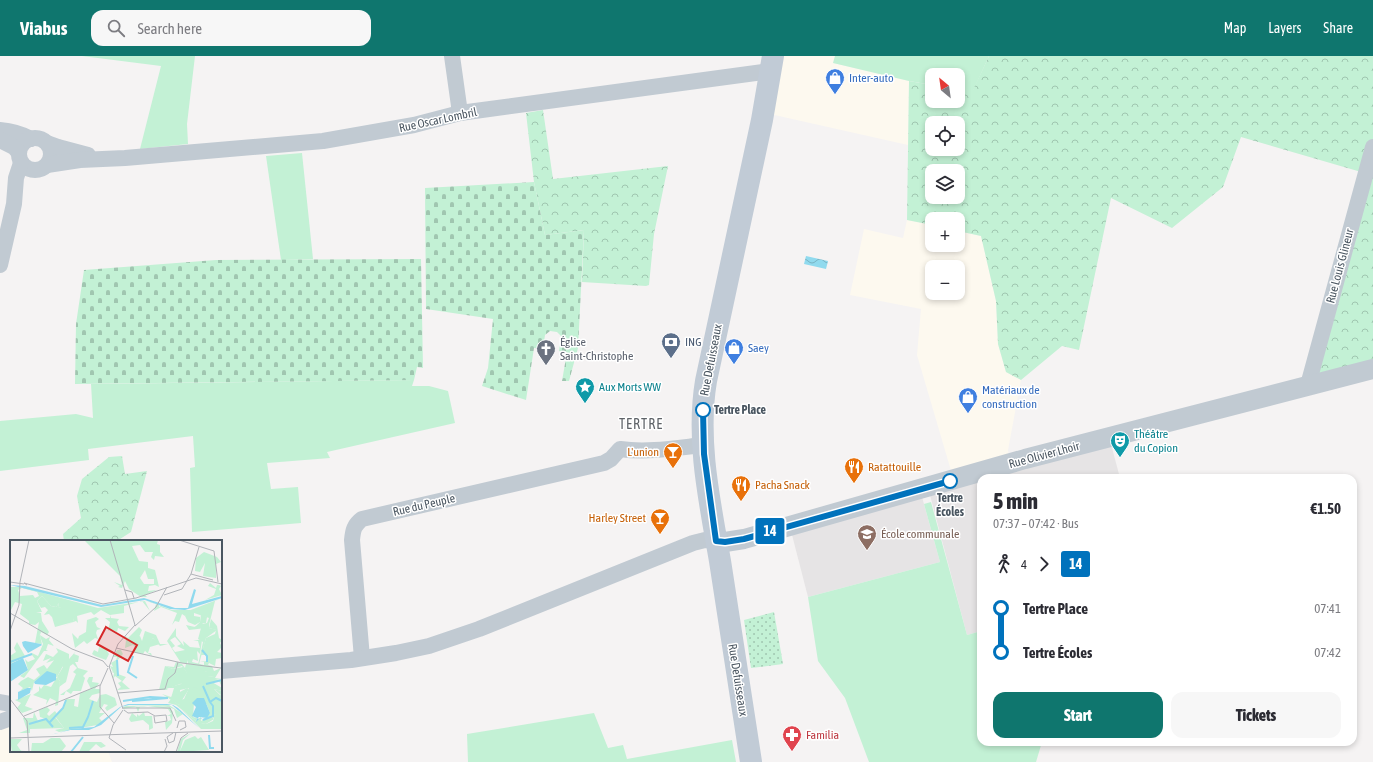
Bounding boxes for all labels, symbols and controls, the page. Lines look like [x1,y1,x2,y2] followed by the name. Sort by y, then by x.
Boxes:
[91,10,371,46] search box
[20,17,67,39] text: Viabus
[105,17,127,39] icon: search
[137,20,202,37] text: Search here
[1224,20,1246,36] text: Map
[1268,20,1301,36] text: Layers
[1323,20,1353,36] text: Share
[824,67,846,95] shop icon: Inter-auto
[925,68,965,108] north arrow
[925,68,965,300] map controls
[849,71,894,85] place label: Inter-auto
[398,105,479,135] street label: Rue Oscar Lombril
[925,116,965,156] button: locate
[925,164,965,204] button: layers
[925,212,965,252] button: +
[1323,227,1357,305] street label: Rue Louis Glineur
[925,260,965,300] button: −
[697,323,725,397] street label: Rue Defuisseaux
[660,331,682,359] bank icon: ING
[560,335,633,363] place label: Église Saint-Christophe
[685,335,702,349] place label: ING
[723,337,745,365] shop icon: Saey
[535,338,557,366] church icon: Église Saint-Christophe
[748,341,769,355] place label: Saey
[574,376,596,404] place icon: Aux Morts WW
[599,380,661,394] place label: Aux Morts WW
[982,383,1040,411] place label: Matériaux de construction
[957,386,979,414] shop icon: Matériaux de construction
[695,402,711,418] marker: Tertre Place
[714,403,767,417] place label: Tertre Place
[619,416,663,432] district label: TERTRE
[1134,427,1178,455] place label: Théâtre du Copion
[1109,430,1131,458] theatre icon: Théâtre du Copion
[1007,439,1081,471] street label: Rue Olivier Lhoir
[662,441,684,469] bar icon: L'union
[627,445,659,459] place label: L'union
[843,456,865,484] restaurant icon: Ratattouille
[868,460,921,474] place label: Ratattouille
[942,473,958,489] marker: Tertre Écoles
[730,474,752,502] restaurant icon: Pacha Snack
[755,478,811,492] place label: Pacha Snack
[993,488,1038,514] text: 5 min
[392,491,456,519] street label: Rue du Peuple
[936,491,965,519] place label: Tertre Écoles
[1310,500,1341,517] text: €1.50
[649,507,671,535] bar icon: Harley Street
[589,511,647,525] place label: Harley Street
[993,516,1079,531] text: 07:37 – 07:42 · Bus
[752,518,788,544] line badge: 14
[763,523,777,539] text: 14
[856,523,878,551] school or university icon: École communale
[881,527,959,541] place label: École communale
[10,540,222,752] inset map
[993,553,1015,575] icon: walk
[1033,553,1055,575] icon: forward
[1069,556,1082,572] text: 14
[1021,557,1027,572] text: 4
[1023,600,1088,617] text: Tertre Place
[1314,601,1341,616] text: 07:41
[725,643,751,717] street label: Rue Defuisseaux
[1023,644,1092,661] text: Tertre Écoles
[1314,645,1341,660] text: 07:42
[993,692,1163,738] button: Start
[1171,692,1341,738] button: Tickets
[781,724,803,752] pharmacy icon: Familia
[806,728,839,742] place label: Familia

